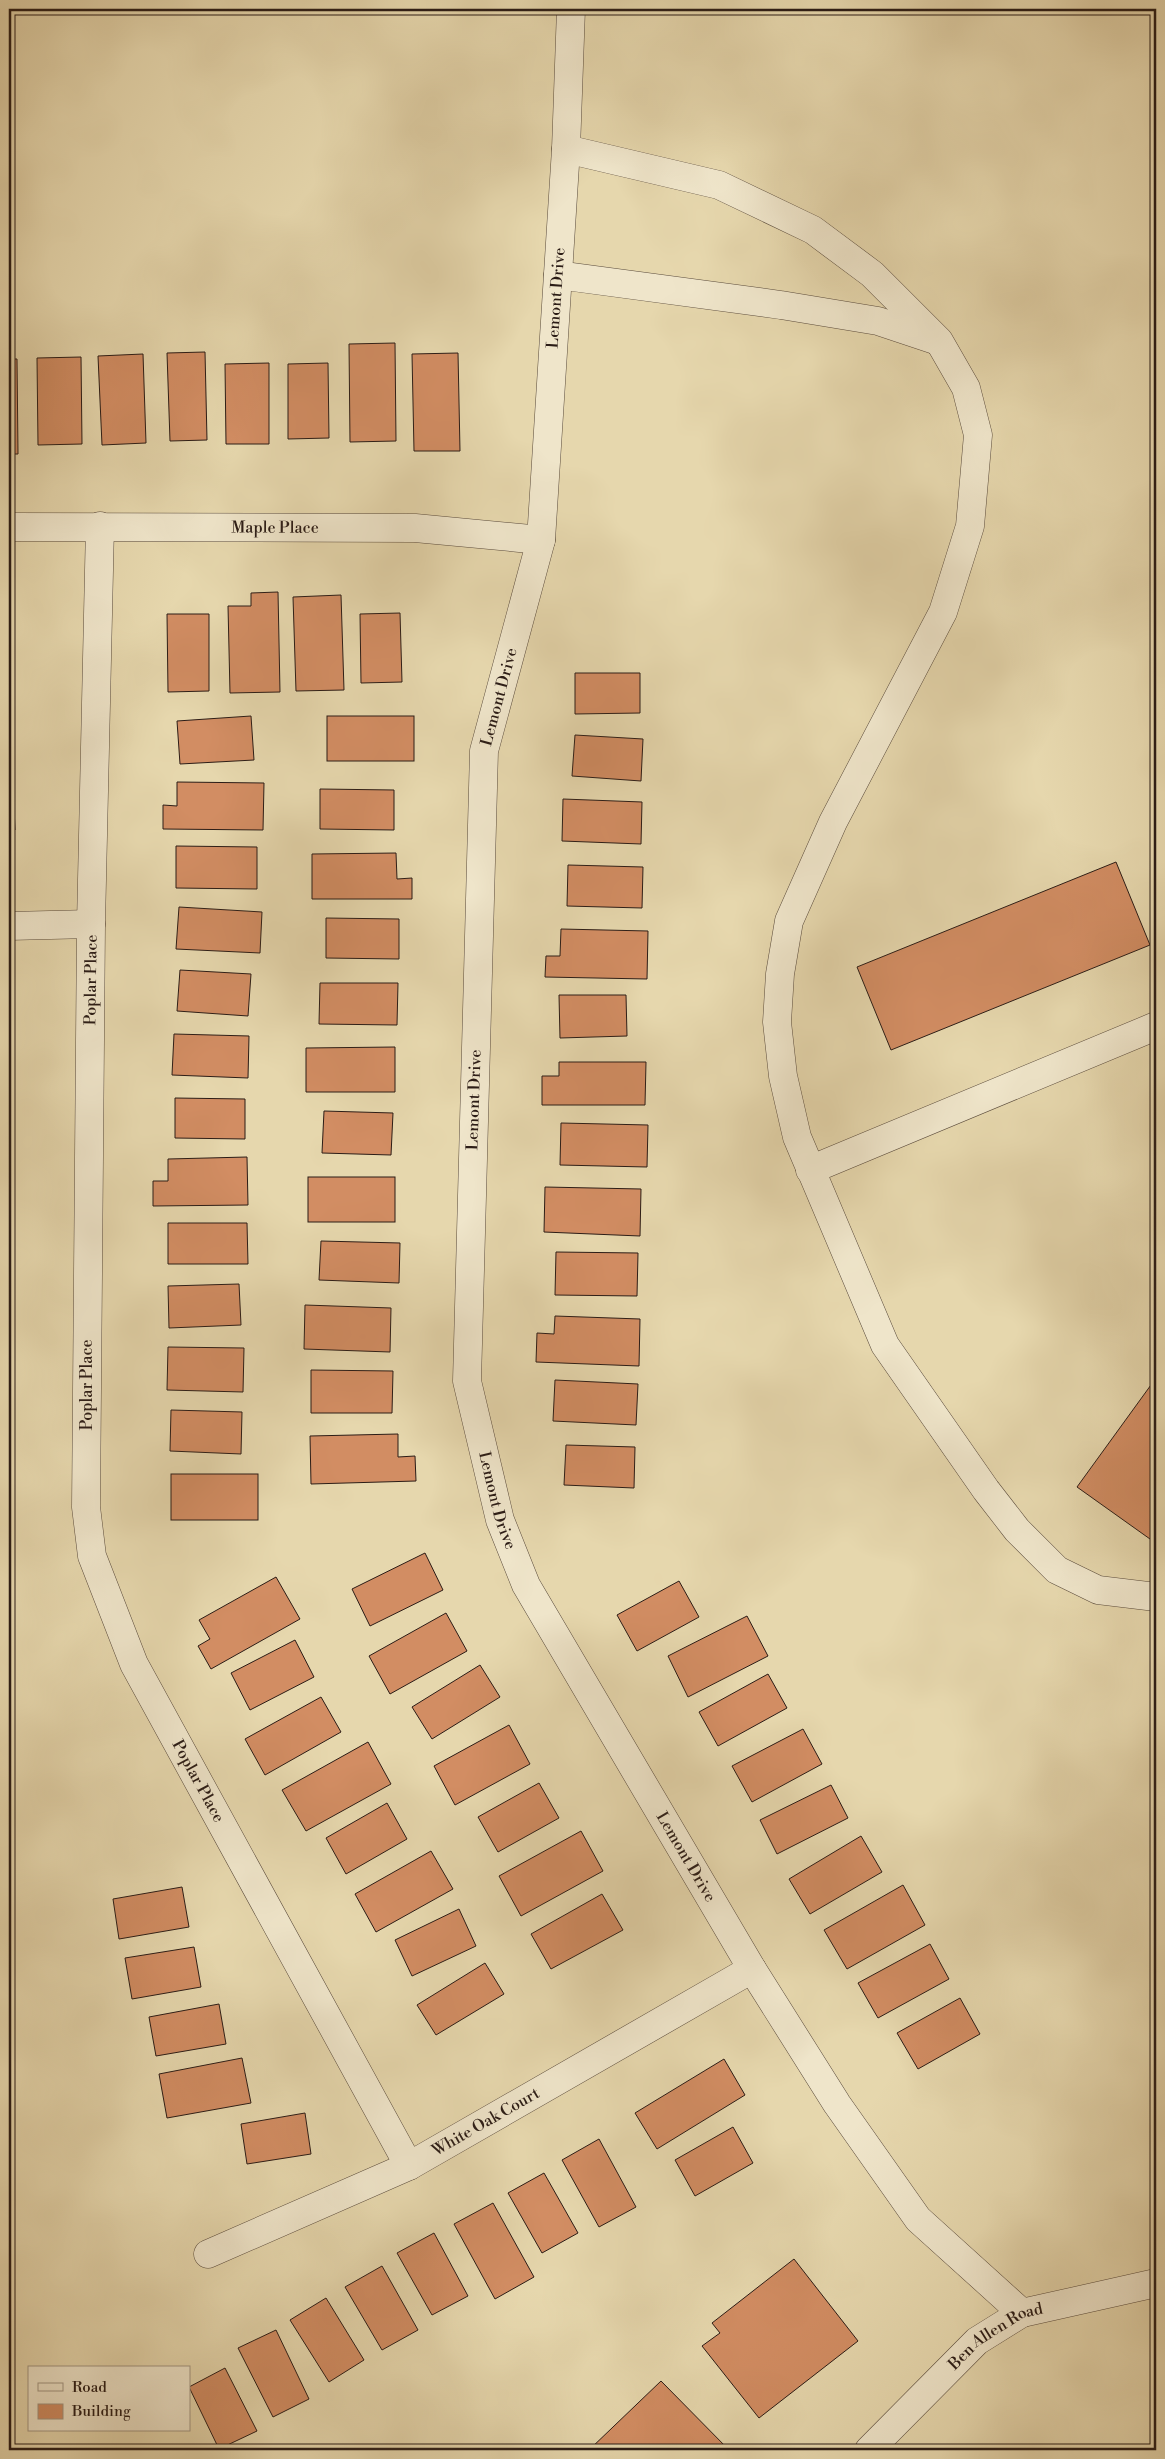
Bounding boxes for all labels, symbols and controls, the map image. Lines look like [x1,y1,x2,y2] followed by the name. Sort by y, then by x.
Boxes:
[543,247,569,349] street label: Lemont Drive
[231,518,319,538] street label: Maple Place
[476,646,522,748] street label: Lemont Drive
[80,934,102,1026] street label: Poplar Place
[462,1049,486,1151] street label: Lemont Drive
[77,1339,97,1431] street label: Poplar Place
[474,1450,521,1552] street label: Lemont Drive
[168,1736,229,1826] street label: Poplar Place
[652,1808,720,1905] street label: Lemont Drive
[428,2083,543,2161] street label: White Oak Court
[943,2299,1045,2375] street label: Ben Allen Road
[28,2366,190,2432] legend
[72,2378,107,2397] text: Road
[71,2402,131,2421] text: Building

